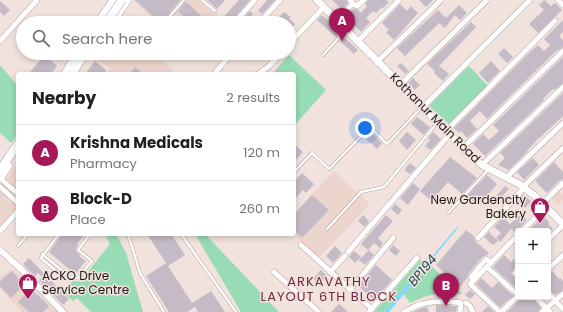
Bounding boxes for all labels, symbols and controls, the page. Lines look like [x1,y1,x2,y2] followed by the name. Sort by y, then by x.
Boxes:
[329,8,355,41] pin: A
[16,16,296,60] search box
[30,27,52,49] icon: search
[62,28,152,49] text: Search here
[386,69,484,167] street label: Kothanur Main Road
[32,86,96,110] text: Nearby
[226,88,280,107] text: 2 results
[355,118,375,138] your location
[70,132,203,153] text: Krishna Medicals
[40,143,50,162] text: A
[243,143,280,162] text: 120 m
[70,154,137,173] text: Pharmacy
[70,188,132,209] text: Block-D
[431,191,526,222] place label: New Gardencity Bakery
[529,196,551,224] shop icon: New Gardencity Bakery
[41,199,49,218] text: B
[239,199,280,218] text: 260 m
[70,210,105,229] text: Place
[515,228,551,300] map controls
[515,228,551,264] button: +
[404,250,441,290] water label: BP194
[515,264,551,300] button: −
[42,267,129,298] place label: ACKO Drive Service Centre
[17,272,39,300] shop icon: ACKO Drive Service Centre
[261,272,397,306] district label: ARKAVATHY LAYOUT 6TH BLOCK
[433,273,459,306] pin: B

